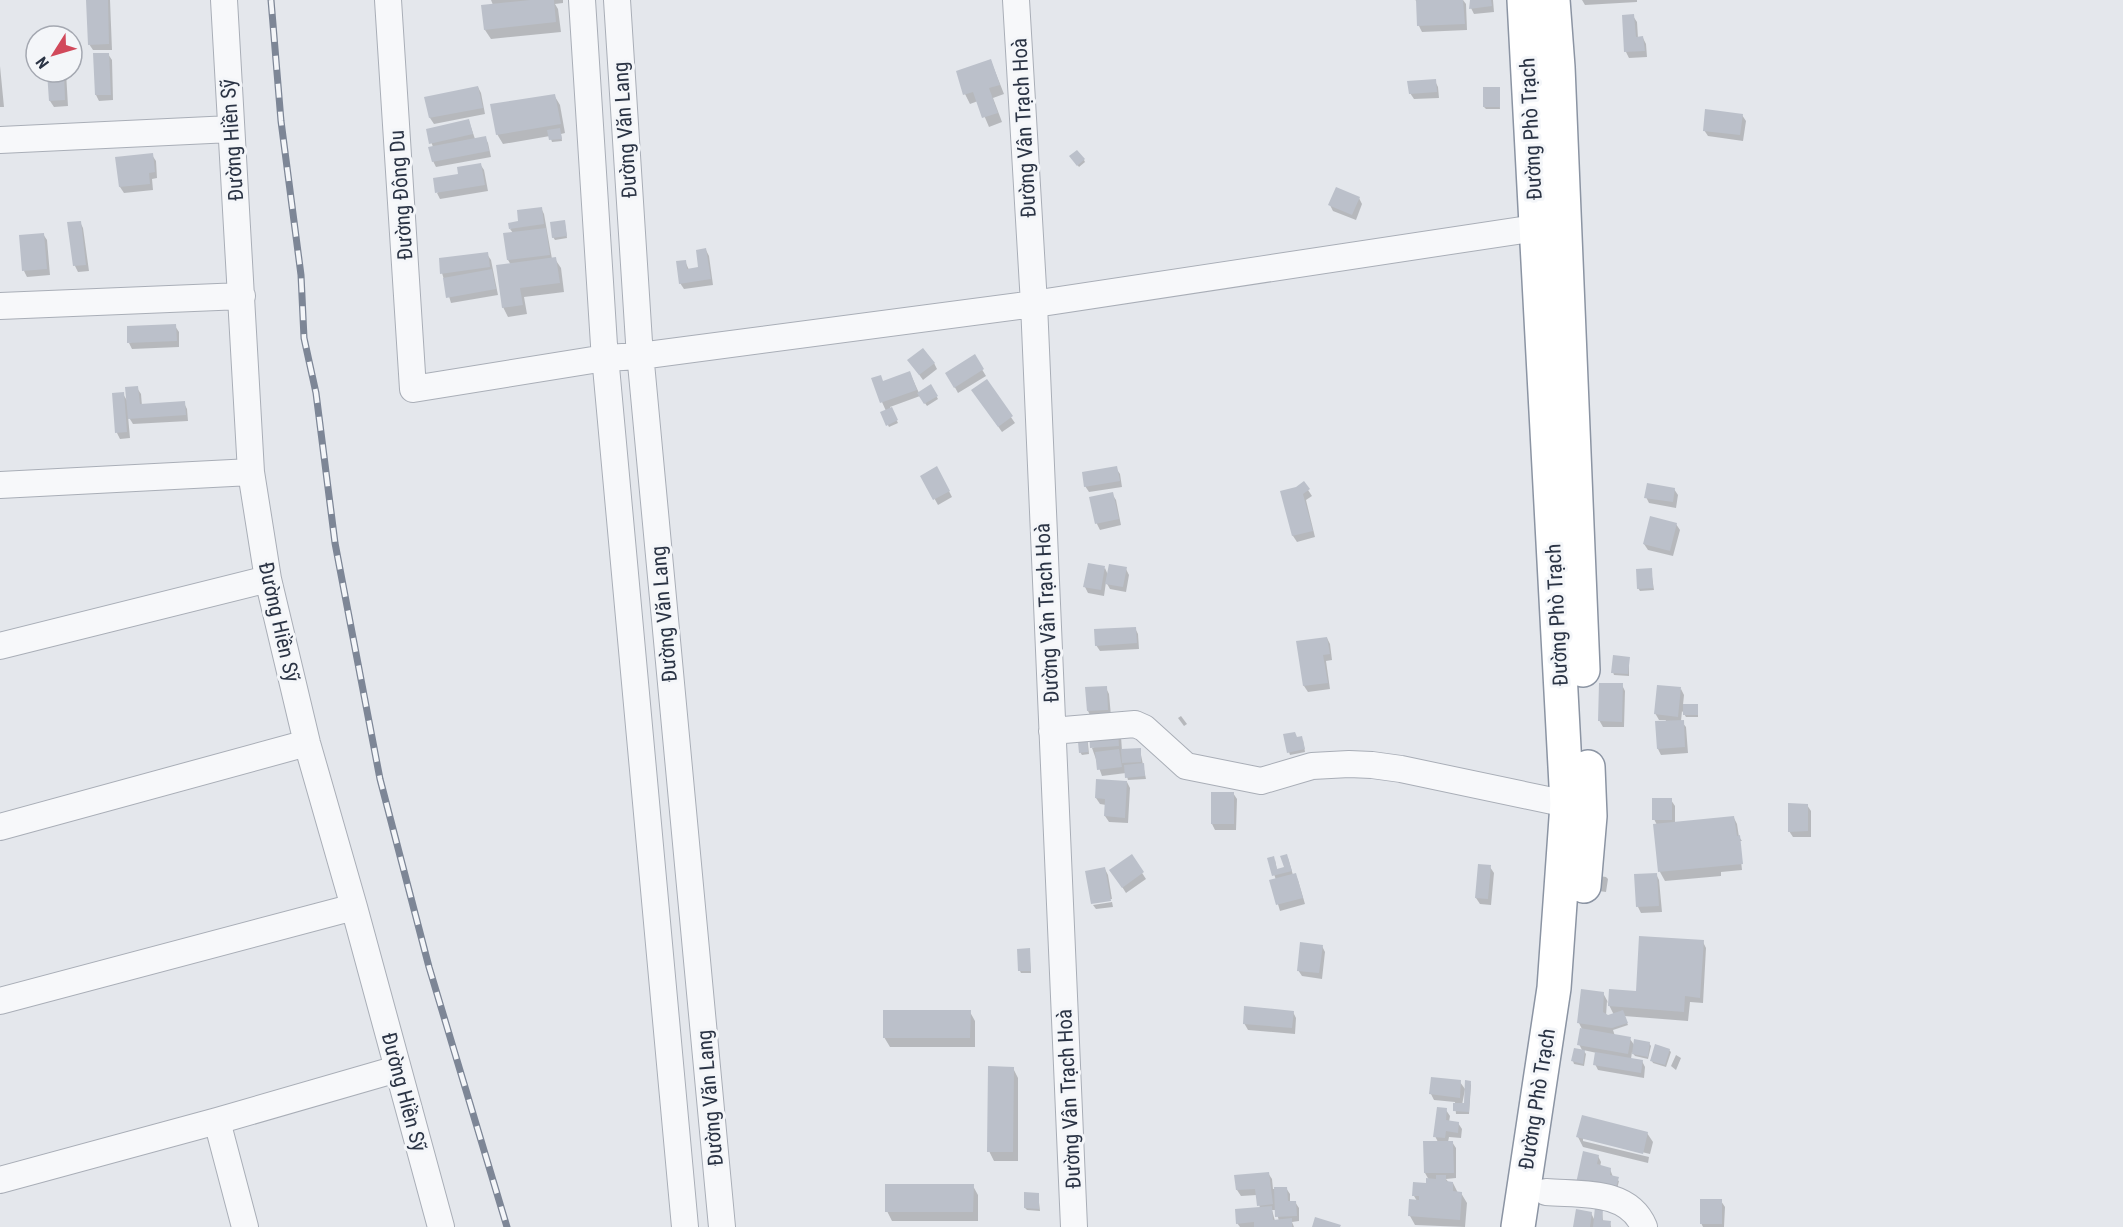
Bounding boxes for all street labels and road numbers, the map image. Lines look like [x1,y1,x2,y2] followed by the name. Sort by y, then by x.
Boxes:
[1007,37,1041,219] street label: Đường Vân Trạch Hoà
[1515,57,1547,201] street label: Đường Phò Trạch
[608,61,642,199] street label: Đường Văn Lang
[216,78,248,202] street label: Đường Hiền Sỹ
[384,129,418,261] street label: Đường Đông Du
[1030,522,1064,704] street label: Đường Vân Trạch Hoà
[1541,543,1573,687] street label: Đường Phò Trạch
[646,545,682,683] street label: Đường Văn Lang
[254,560,304,684] street label: Đường Hiền Sỹ
[1052,1008,1086,1190] street label: Đường Vân Trạch Hoà
[1514,1027,1560,1171] street label: Đường Phò Trạch
[692,1029,728,1167] street label: Đường Văn Lang
[377,1030,431,1154] street label: Đường Hiền Sỹ

